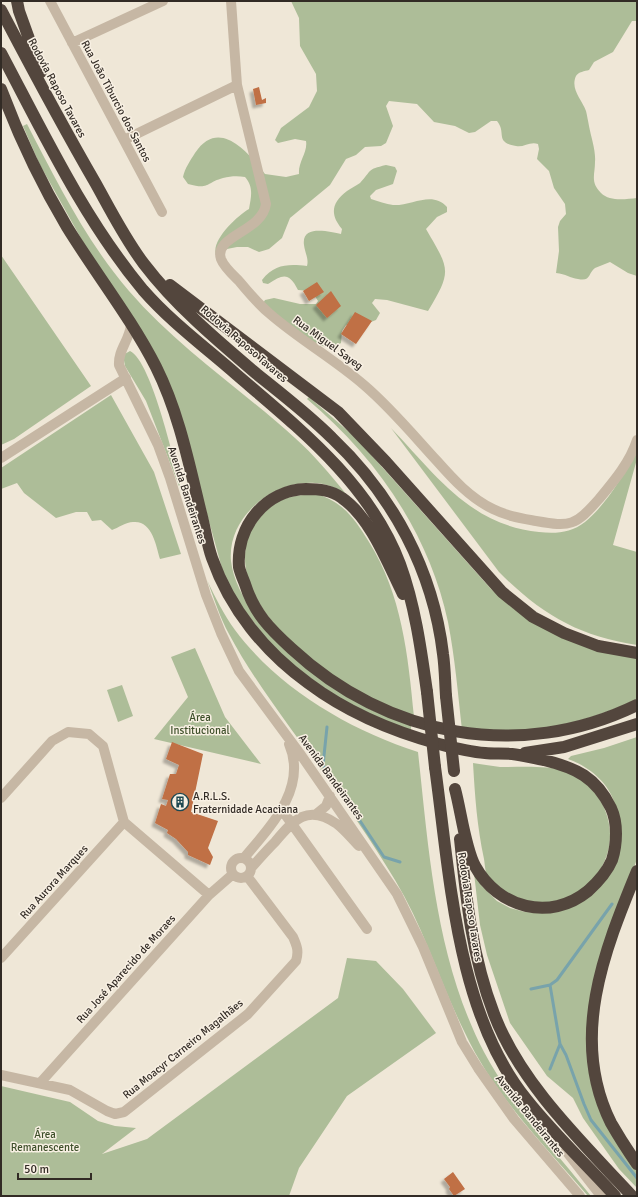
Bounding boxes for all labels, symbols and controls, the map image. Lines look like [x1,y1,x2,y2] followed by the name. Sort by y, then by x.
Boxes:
[25,36,89,140] street label: Rodovia Raposo Tavares
[78,38,154,164] street label: Rua João Tiburcio dos Santos
[198,303,290,385] street label: Rodovia Raposo Tavares
[291,313,366,373] street label: Rua Miguel Sayeg
[165,445,209,546] street label: Avenida Bandeirantes
[170,710,230,737] park label: Área Institucional
[296,732,366,822] street label: Avenida Bandeirantes
[193,790,299,816] place label: A.R.L.S. Fraternidade Acaciana
[170,792,190,812] building icon: A.R.L.S. Fraternidade Acaciana
[17,842,91,922] street label: Rua Aurora Marques
[455,851,485,963] street label: Rodovia Raposo Tavares
[74,912,178,1026] street label: Rua José Aparecido de Moraes
[120,996,246,1102] street label: Rua Moacyr Carneiro Magalhães
[493,1072,567,1160] street label: Avenida Bandeirantes
[11,1127,79,1154] park label: Área Remanescente
[18,1155,91,1181] scale bar
[24,1162,49,1177] text: 50 m

